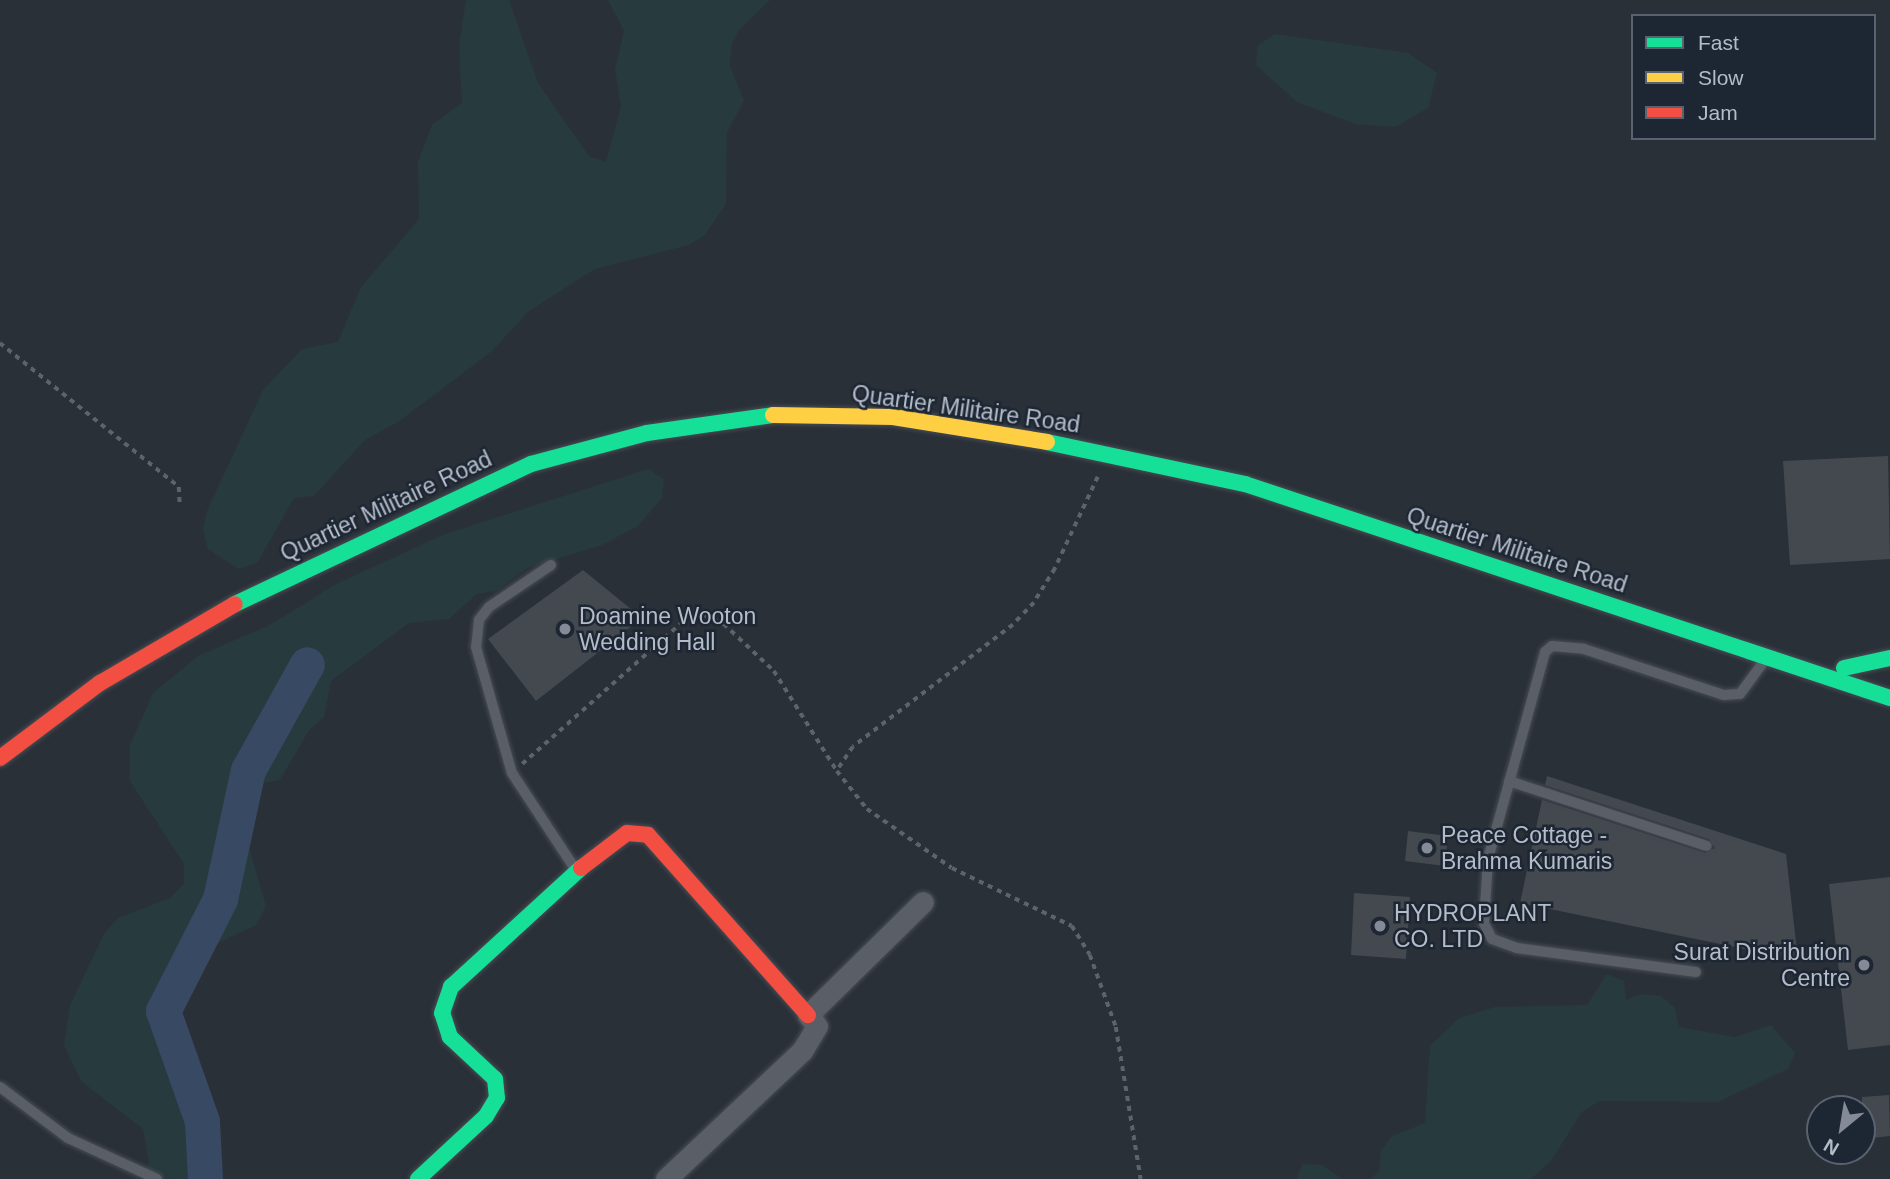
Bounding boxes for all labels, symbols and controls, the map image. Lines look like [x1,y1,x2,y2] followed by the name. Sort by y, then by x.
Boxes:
[1631,14,1876,140] legend
[1698,31,1739,54] text: Fast
[1698,66,1744,89] text: Slow
[1698,101,1738,124] text: Jam
[850,379,1082,439] street label: Quartier Militaire Road
[276,445,496,567] street label: Quartier Militaire Road
[1403,501,1631,599] street label: Quartier Militaire Road
[579,602,756,656] place label: Doamine Wooton Wedding Hall
[557,621,573,637] marker: Doamine Wooton Wedding Hall
[1441,821,1612,875] place label: Peace Cottage - Brahma Kumaris
[1419,840,1435,856] marker: Peace Cottage - Brahma Kumaris
[1394,899,1551,953] place label: HYDROPLANT CO. LTD
[1372,918,1388,934] marker: HYDROPLANT CO. LTD
[1674,938,1850,992] place label: Surat Distribution Centre
[1856,957,1872,973] marker: Surat Distribution Centre
[1806,1095,1876,1165] north arrow
[1820,1134,1842,1159] text: N

